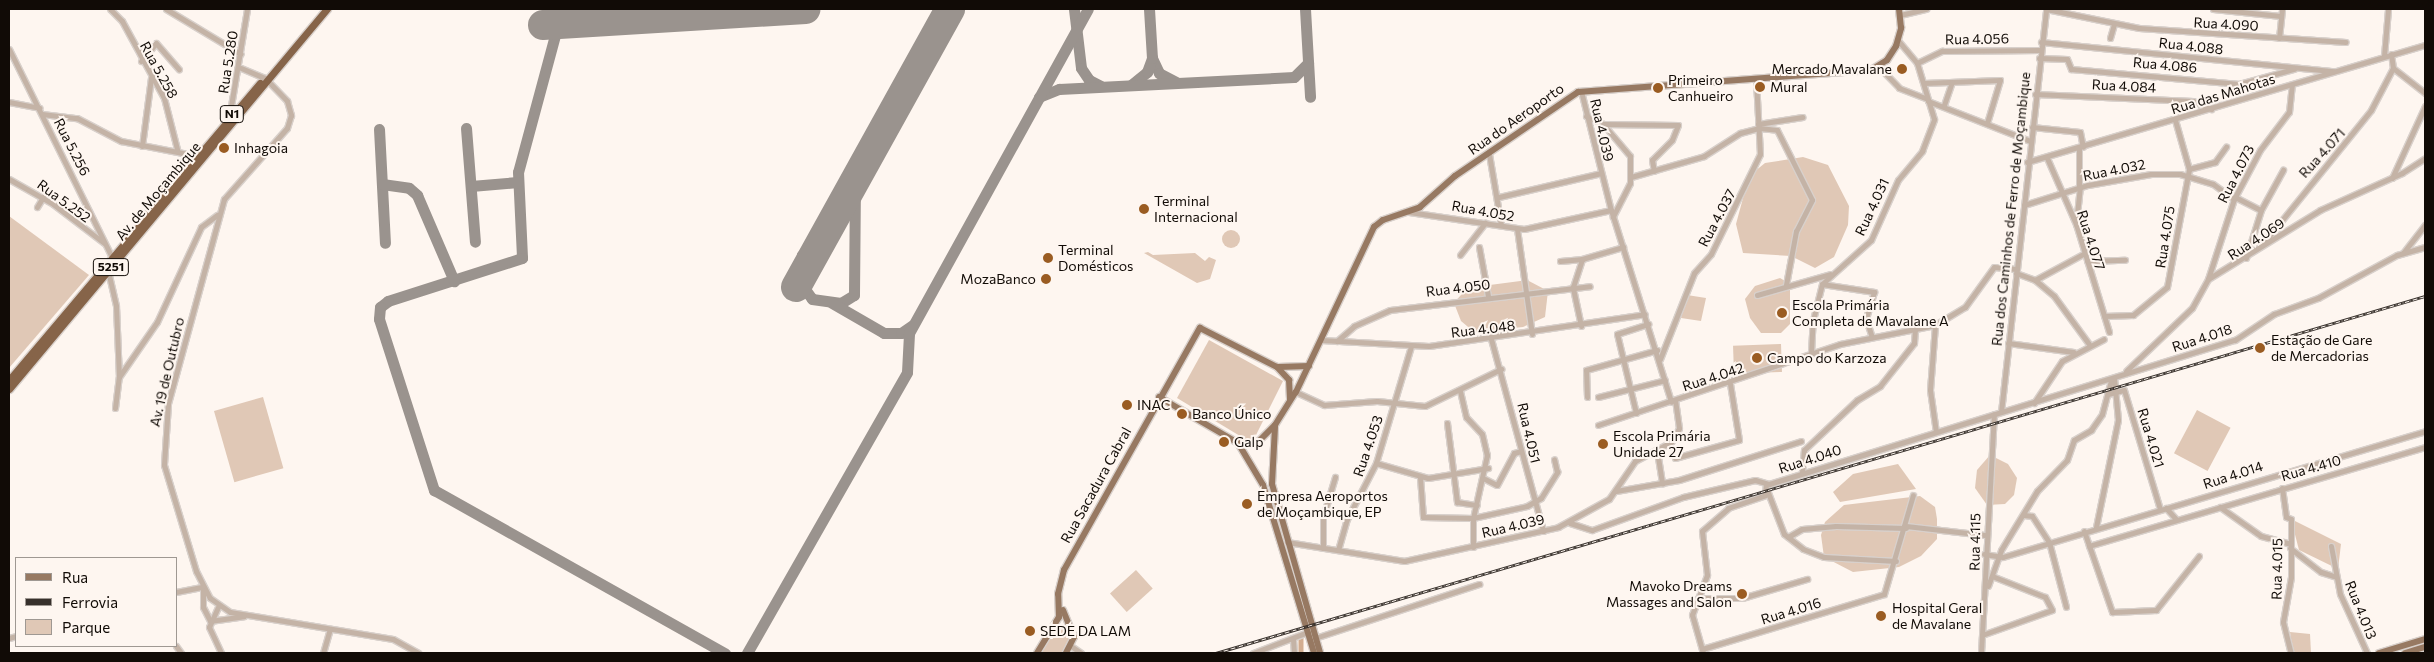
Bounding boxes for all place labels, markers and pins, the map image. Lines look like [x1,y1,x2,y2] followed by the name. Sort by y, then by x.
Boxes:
[1771,61,1892,77] place label: Mercado Mavalane
[1896,63,1908,75] marker: Mercado Mavalane
[1668,72,1733,104] place label: Primeiro Canhueiro
[1770,79,1808,95] place label: Mural
[1754,81,1766,93] marker: Mural
[1652,82,1664,94] marker: Primeiro Canhueiro
[234,140,288,156] place label: Inhagoia
[218,142,230,154] marker: Inhagoia
[1154,193,1238,226] place label: Terminal Internacional
[1138,203,1150,215] marker: Terminal Internacional
[1058,242,1133,274] place label: Terminal Domésticos
[1042,252,1054,264] marker: Terminal Domésticos
[960,271,1036,287] place label: MozaBanco
[1040,273,1052,285] marker: MozaBanco
[1792,297,1949,330] place label: Escola Primária Completa de Mavalane A
[1776,307,1788,319] marker: Escola Primária Completa de Mavalane A
[2271,332,2372,364] place label: Estação de Gare de Mercadorias
[2253,341,2267,355] marker: Estação de Gare de Mercadorias
[1767,350,1886,366] place label: Campo do Karzoza
[1751,352,1763,364] marker: Campo do Karzoza
[1137,397,1170,413] place label: INAC
[1121,399,1133,411] marker: INAC
[1192,406,1271,422] place label: Banco Único
[1176,408,1188,420] marker: Banco Único
[1613,428,1710,461] place label: Escola Primária Unidade 27
[1234,434,1263,450] place label: Galp
[1218,436,1230,448] marker: Galp
[1597,438,1609,450] marker: Escola Primária Unidade 27
[1257,488,1388,520] place label: Empresa Aeroportos de Moçambique, EP
[1241,498,1253,510] marker: Empresa Aeroportos de Moçambique, EP
[1606,578,1732,610] place label: Mavoko Dreams Massages and Salon
[1736,588,1748,600] marker: Mavoko Dreams Massages and Salon
[1892,600,1982,632] place label: Hospital Geral de Mavalane
[1874,609,1888,623] marker: Hospital Geral de Mavalane
[1040,623,1131,639] place label: SEDE DA LAM
[1024,625,1036,637] marker: SEDE DA LAM

